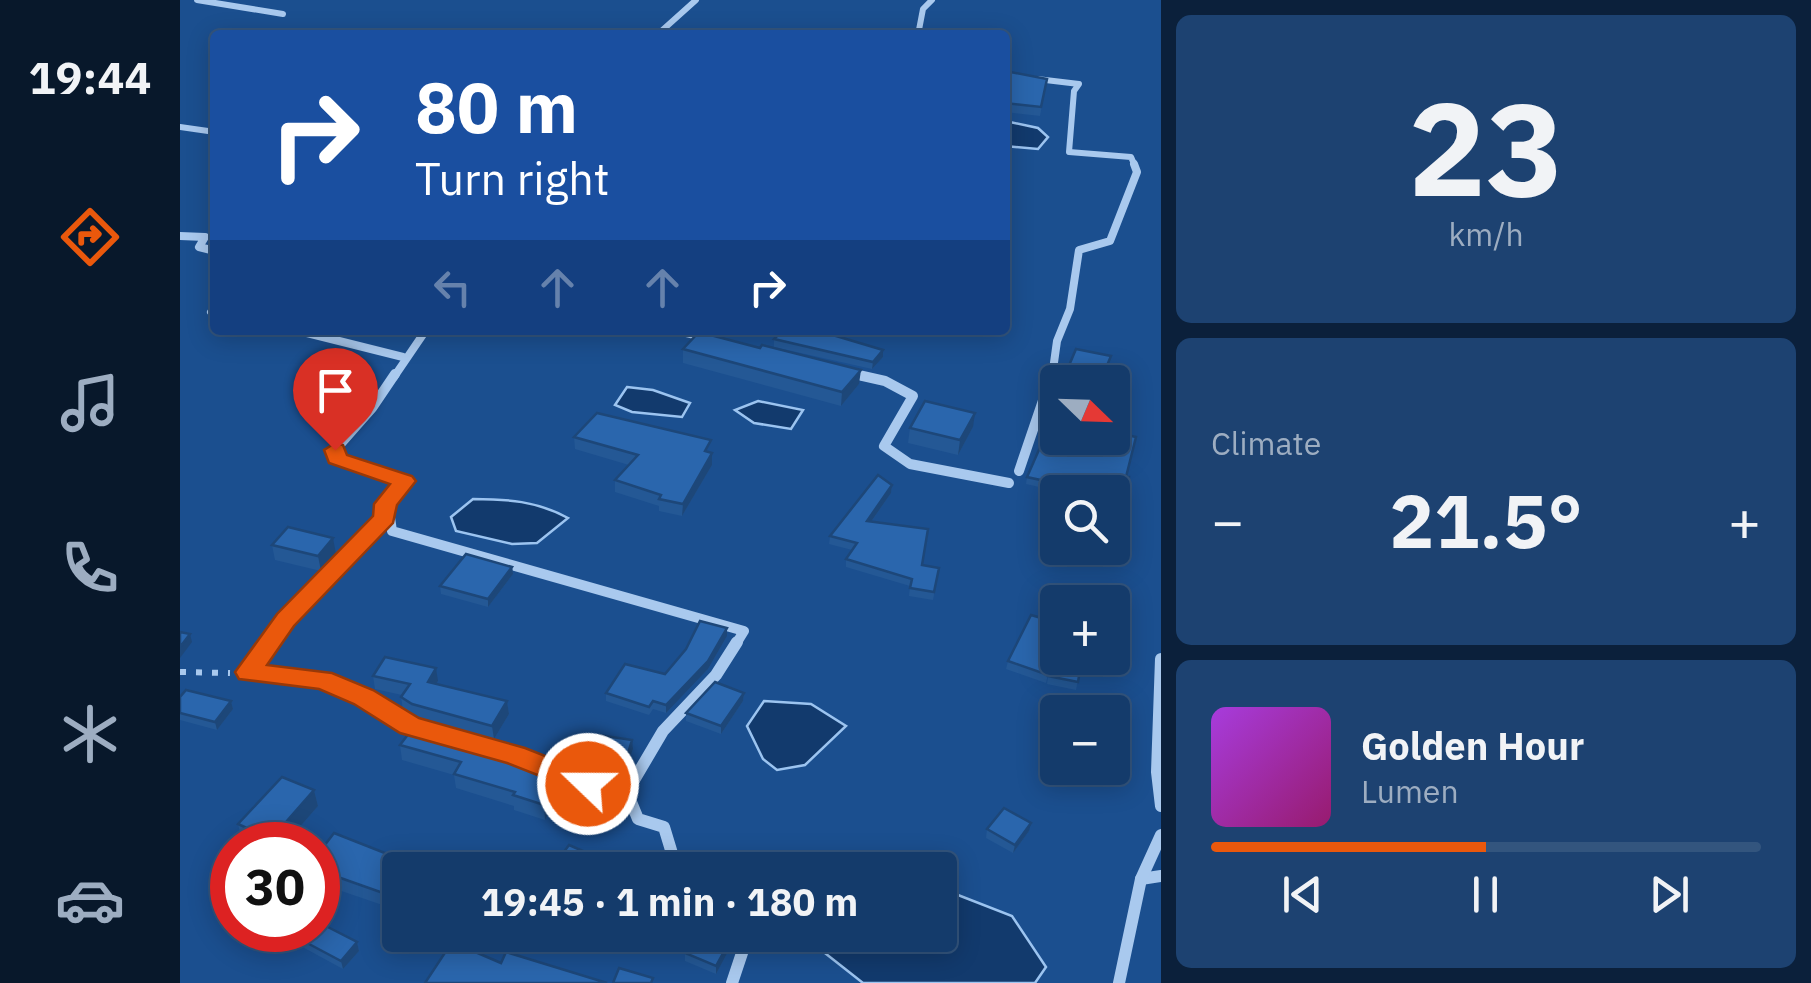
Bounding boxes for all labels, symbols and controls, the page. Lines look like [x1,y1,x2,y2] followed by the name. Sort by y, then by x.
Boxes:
[29,48,151,106] text: 19:44
[415,61,578,152] text: 80 m
[1408,63,1564,232] text: 23
[250,70,380,200] icon: right
[415,149,610,207] text: Turn right
[55,202,125,272] icon: directions
[1448,213,1524,255] text: km/h
[425,260,480,315] icon: left
[530,260,585,315] icon: ahead
[635,260,690,315] icon: ahead
[740,260,795,315] icon: right
[293,348,378,451] pin
[308,363,363,418] icon: arrive
[1040,365,1130,455] north arrow
[1040,365,1130,785] map controls
[55,368,125,438] icon: music
[1211,422,1321,464] text: Climate
[1389,471,1583,569] text: 21.5°
[1040,475,1130,565] button: search
[1211,485,1244,556] text: −
[1728,485,1761,556] text: +
[55,533,125,603] icon: phone
[1040,585,1130,675] button: +
[1040,695,1130,785] button: −
[55,699,125,769] icon: climate
[1361,721,1584,770] text: Golden Hour
[536,732,640,836] position arrow
[1361,770,1459,812] text: Lumen
[210,822,340,952] speed limit sign: 30
[55,865,125,935] icon: car
[1275,867,1330,922] icon: previous
[1458,867,1513,922] icon: pause
[1642,867,1697,922] icon: next
[481,877,858,926] text: 19:45 · 1 min · 180 m

